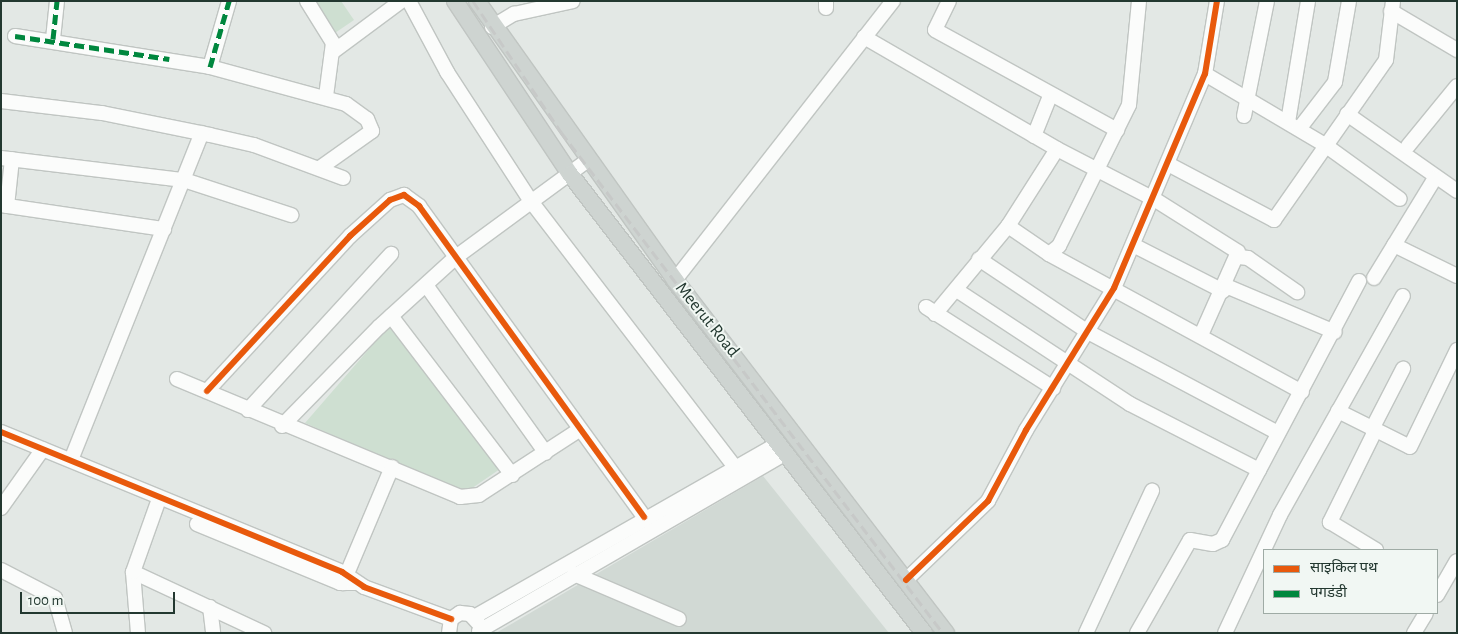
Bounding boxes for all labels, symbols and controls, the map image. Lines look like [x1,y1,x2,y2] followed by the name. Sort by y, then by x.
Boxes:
[670,278,744,362] street label: Meerut Road
[1263,549,1438,614] legend
[1310,560,1378,575] text: साइकिल पथ
[22,582,178,614] scale bar
[1310,585,1347,600] text: पगडंडी
[28,593,63,608] text: 100 m

